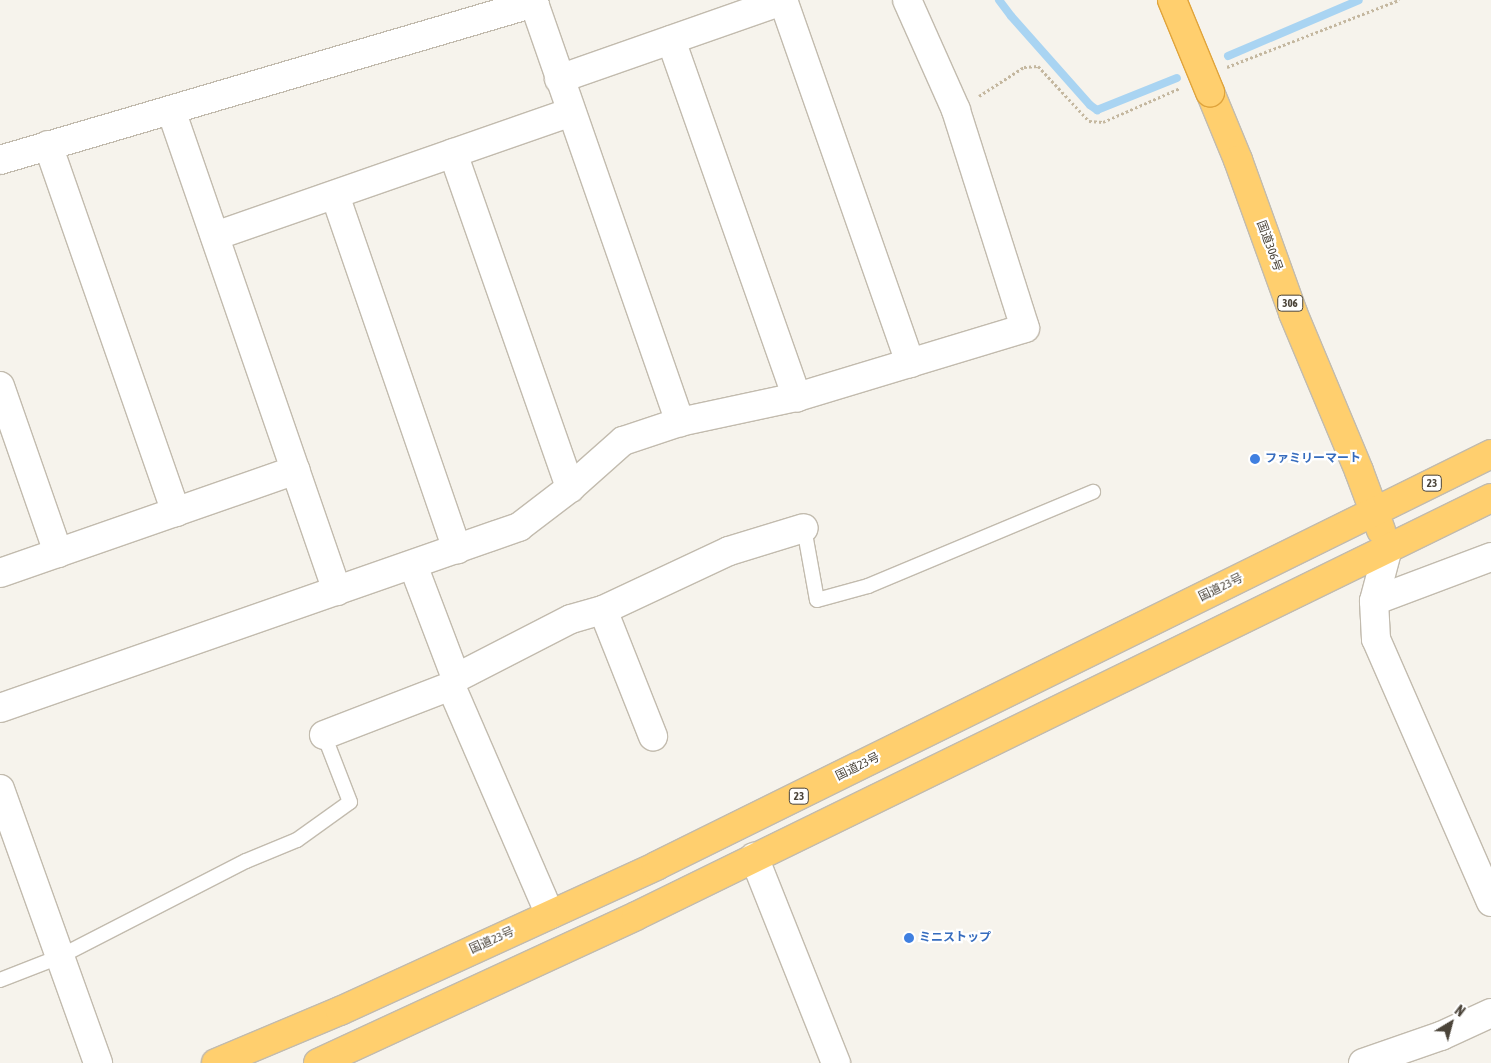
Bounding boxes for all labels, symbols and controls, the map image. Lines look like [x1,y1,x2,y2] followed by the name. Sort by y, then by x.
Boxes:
[1253,219,1285,273] street label: 国道306号
[1276,294,1304,312] road number: 306
[1265,452,1361,466] place label: ファミリーマート
[1249,453,1261,465] marker: ファミリーマート
[1421,474,1443,492] road number: 23
[1197,571,1245,605] street label: 国道23号
[834,750,882,784] street label: 国道23号
[788,788,810,804] road number: 23
[467,925,517,957] street label: 国道23号
[919,931,991,945] place label: ミニストップ
[903,932,915,944] marker: ミニストップ
[1426,998,1476,1048] north arrow
[1452,1002,1468,1020] text: N

